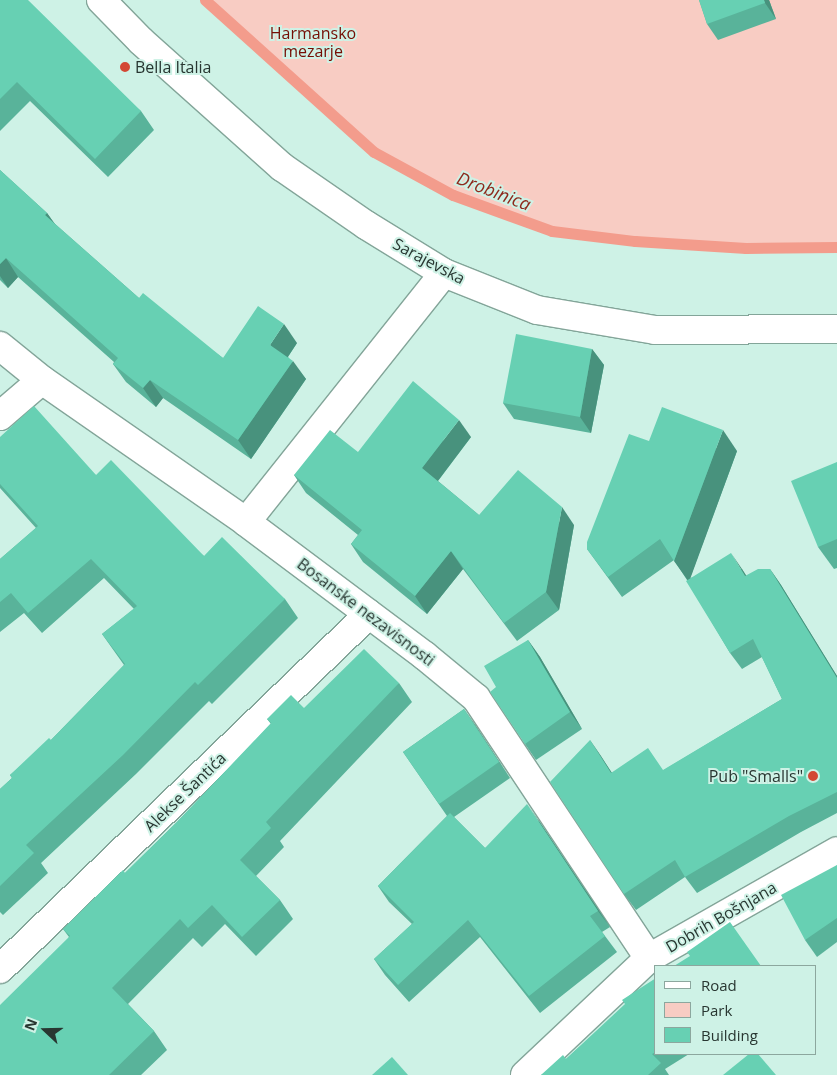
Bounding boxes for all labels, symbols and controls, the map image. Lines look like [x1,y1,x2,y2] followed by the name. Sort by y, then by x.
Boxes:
[270,23,356,61] park label: Harmansko mezarje
[135,57,211,77] place label: Bella Italia
[119,61,131,73] marker: Bella Italia
[454,167,534,215] water label: Drobinica
[390,234,468,288] street label: Sarajevska
[293,554,439,670] street label: Bosanske nezavisnosti
[140,748,230,836] street label: Alekse Šantića
[709,766,803,786] place label: Pub "Smalls"
[807,770,819,782] marker: Pub "Smalls"
[662,878,780,956] street label: Dobrih Bošnjana
[654,965,817,1055] legend
[701,975,737,995] text: Road
[701,1000,732,1020] text: Park
[20,1005,70,1055] north arrow
[20,1016,41,1033] text: N
[701,1025,758,1045] text: Building

